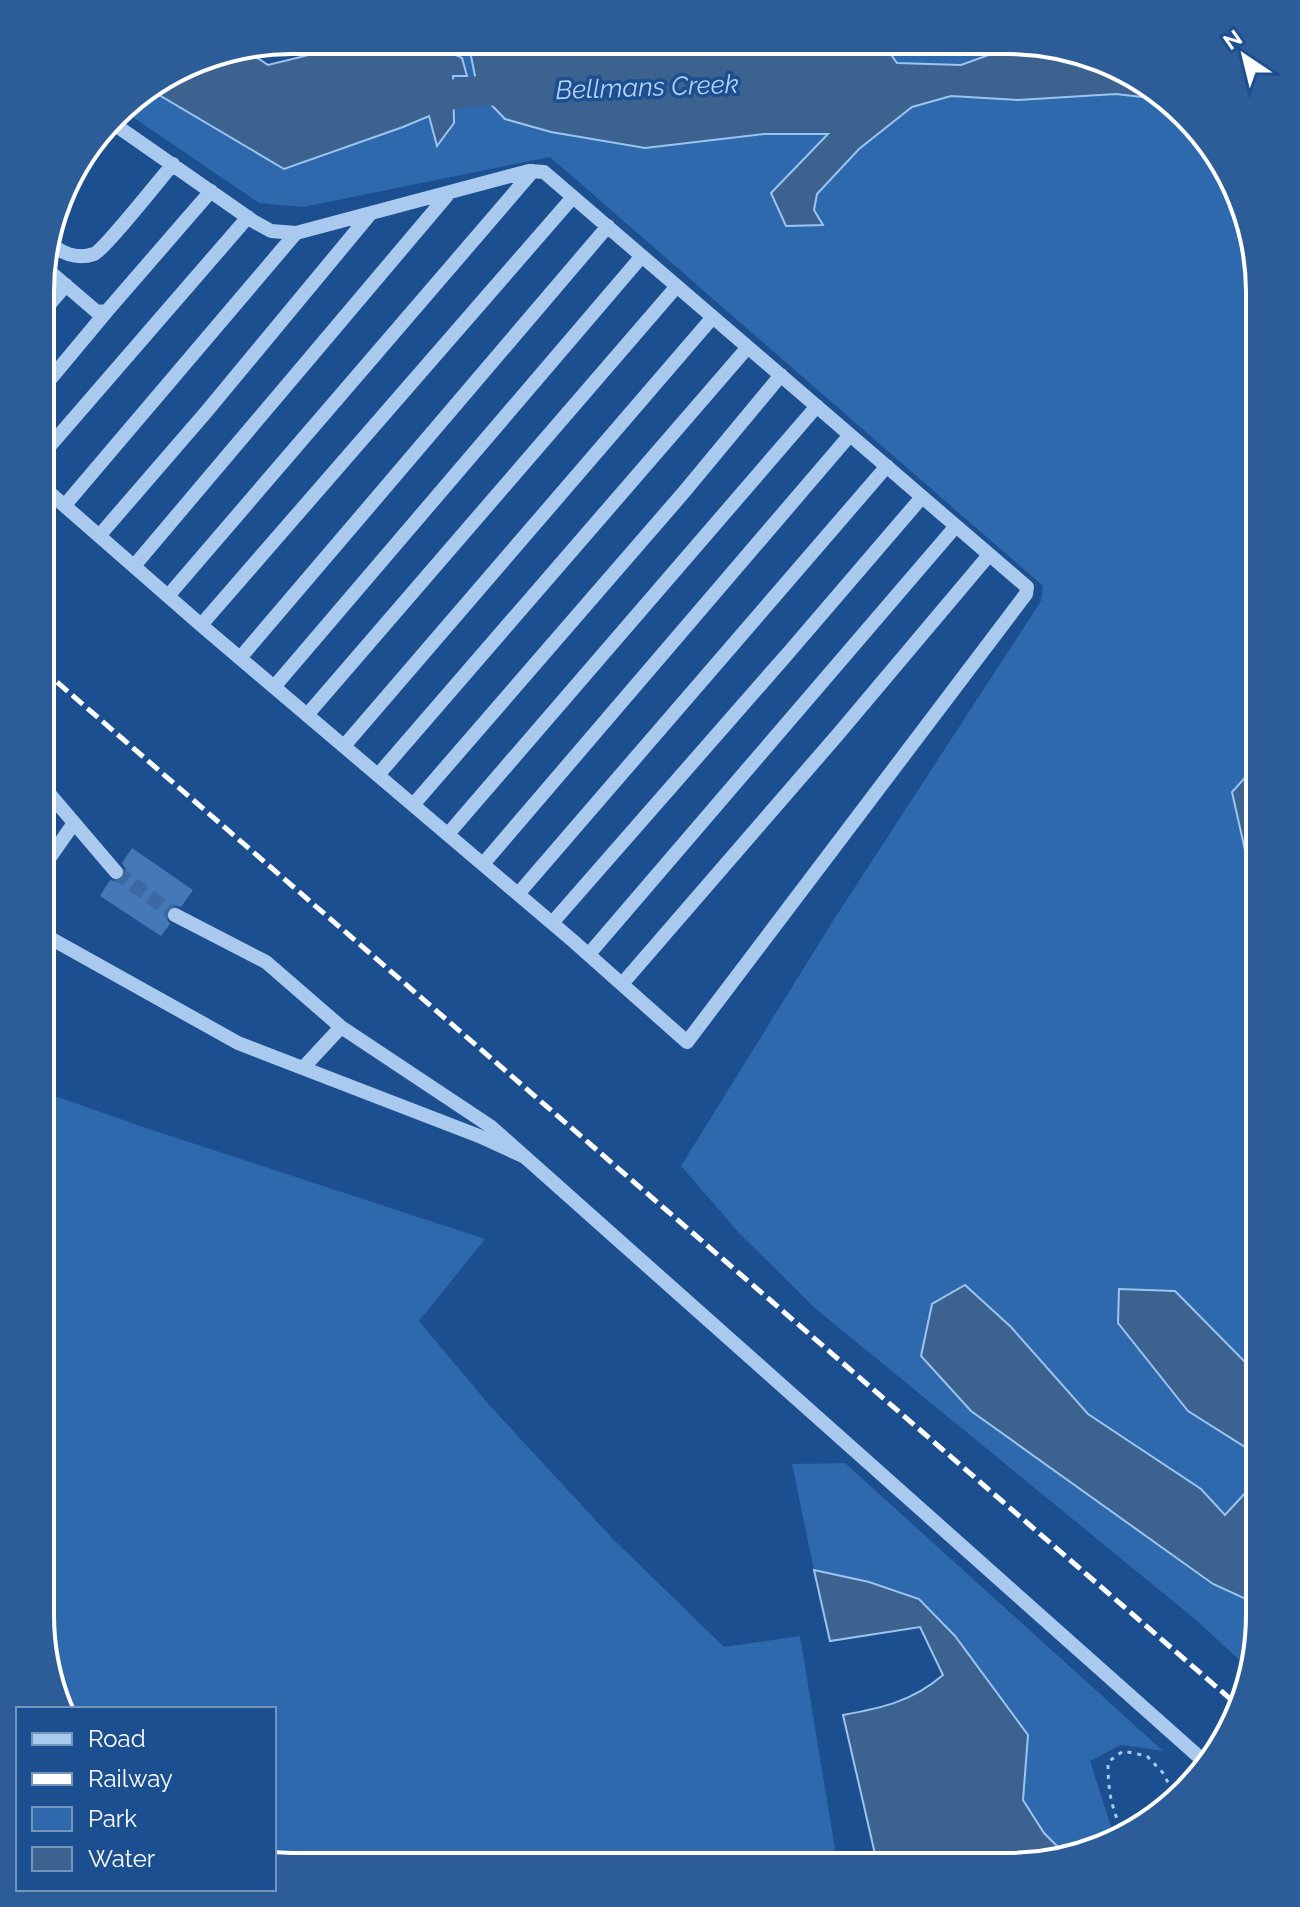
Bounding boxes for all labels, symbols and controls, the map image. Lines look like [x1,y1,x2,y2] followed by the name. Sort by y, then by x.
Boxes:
[1204,16,1284,96] north arrow
[1218,24,1247,55] text: N
[555,69,739,105] water label: Bellmans Creek
[16,1707,276,1891] legend
[88,1724,146,1753] text: Road
[88,1764,173,1793] text: Railway
[88,1804,137,1833] text: Park
[88,1844,156,1873] text: Water

